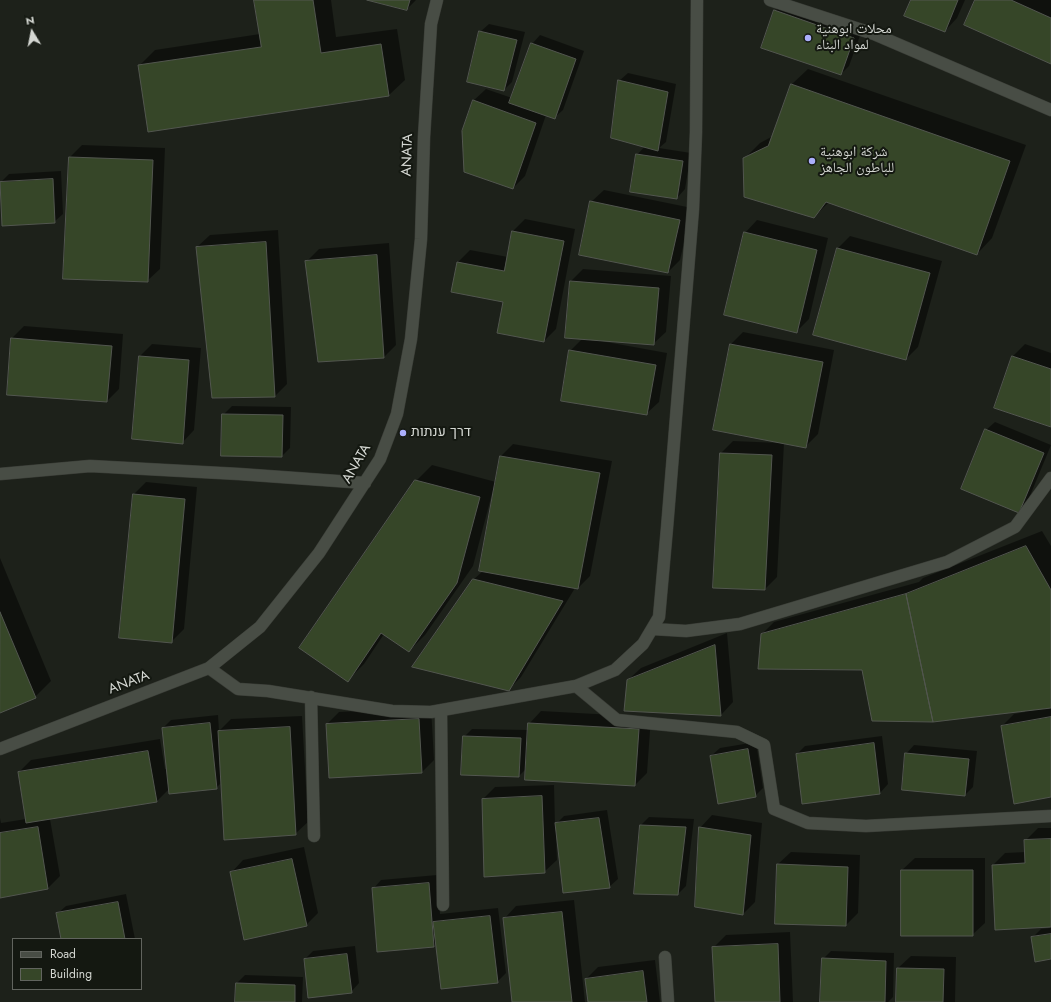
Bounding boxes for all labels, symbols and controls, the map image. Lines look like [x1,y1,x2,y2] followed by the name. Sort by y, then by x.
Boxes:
[12,12,52,52] north arrow
[24,12,36,29] text: N
[816,22,892,54] place label: محلات ابوهنية لمواد البناء
[803,33,813,43] marker: محلات ابوهنية لمواد البناء
[399,133,417,177] street label: ANATA
[820,145,894,178] place label: شركة ابوهنية للباطون الجاهز
[807,156,817,166] marker: شركة ابوهنية للباطون الجاهز
[411,425,471,441] place label: דרך ענתות
[398,428,408,438] marker: דרך ענתות
[339,441,375,487] street label: ANATA
[106,668,152,698] street label: ANATA
[12,938,142,990] legend
[50,945,76,963] text: Road
[50,965,92,983] text: Building

